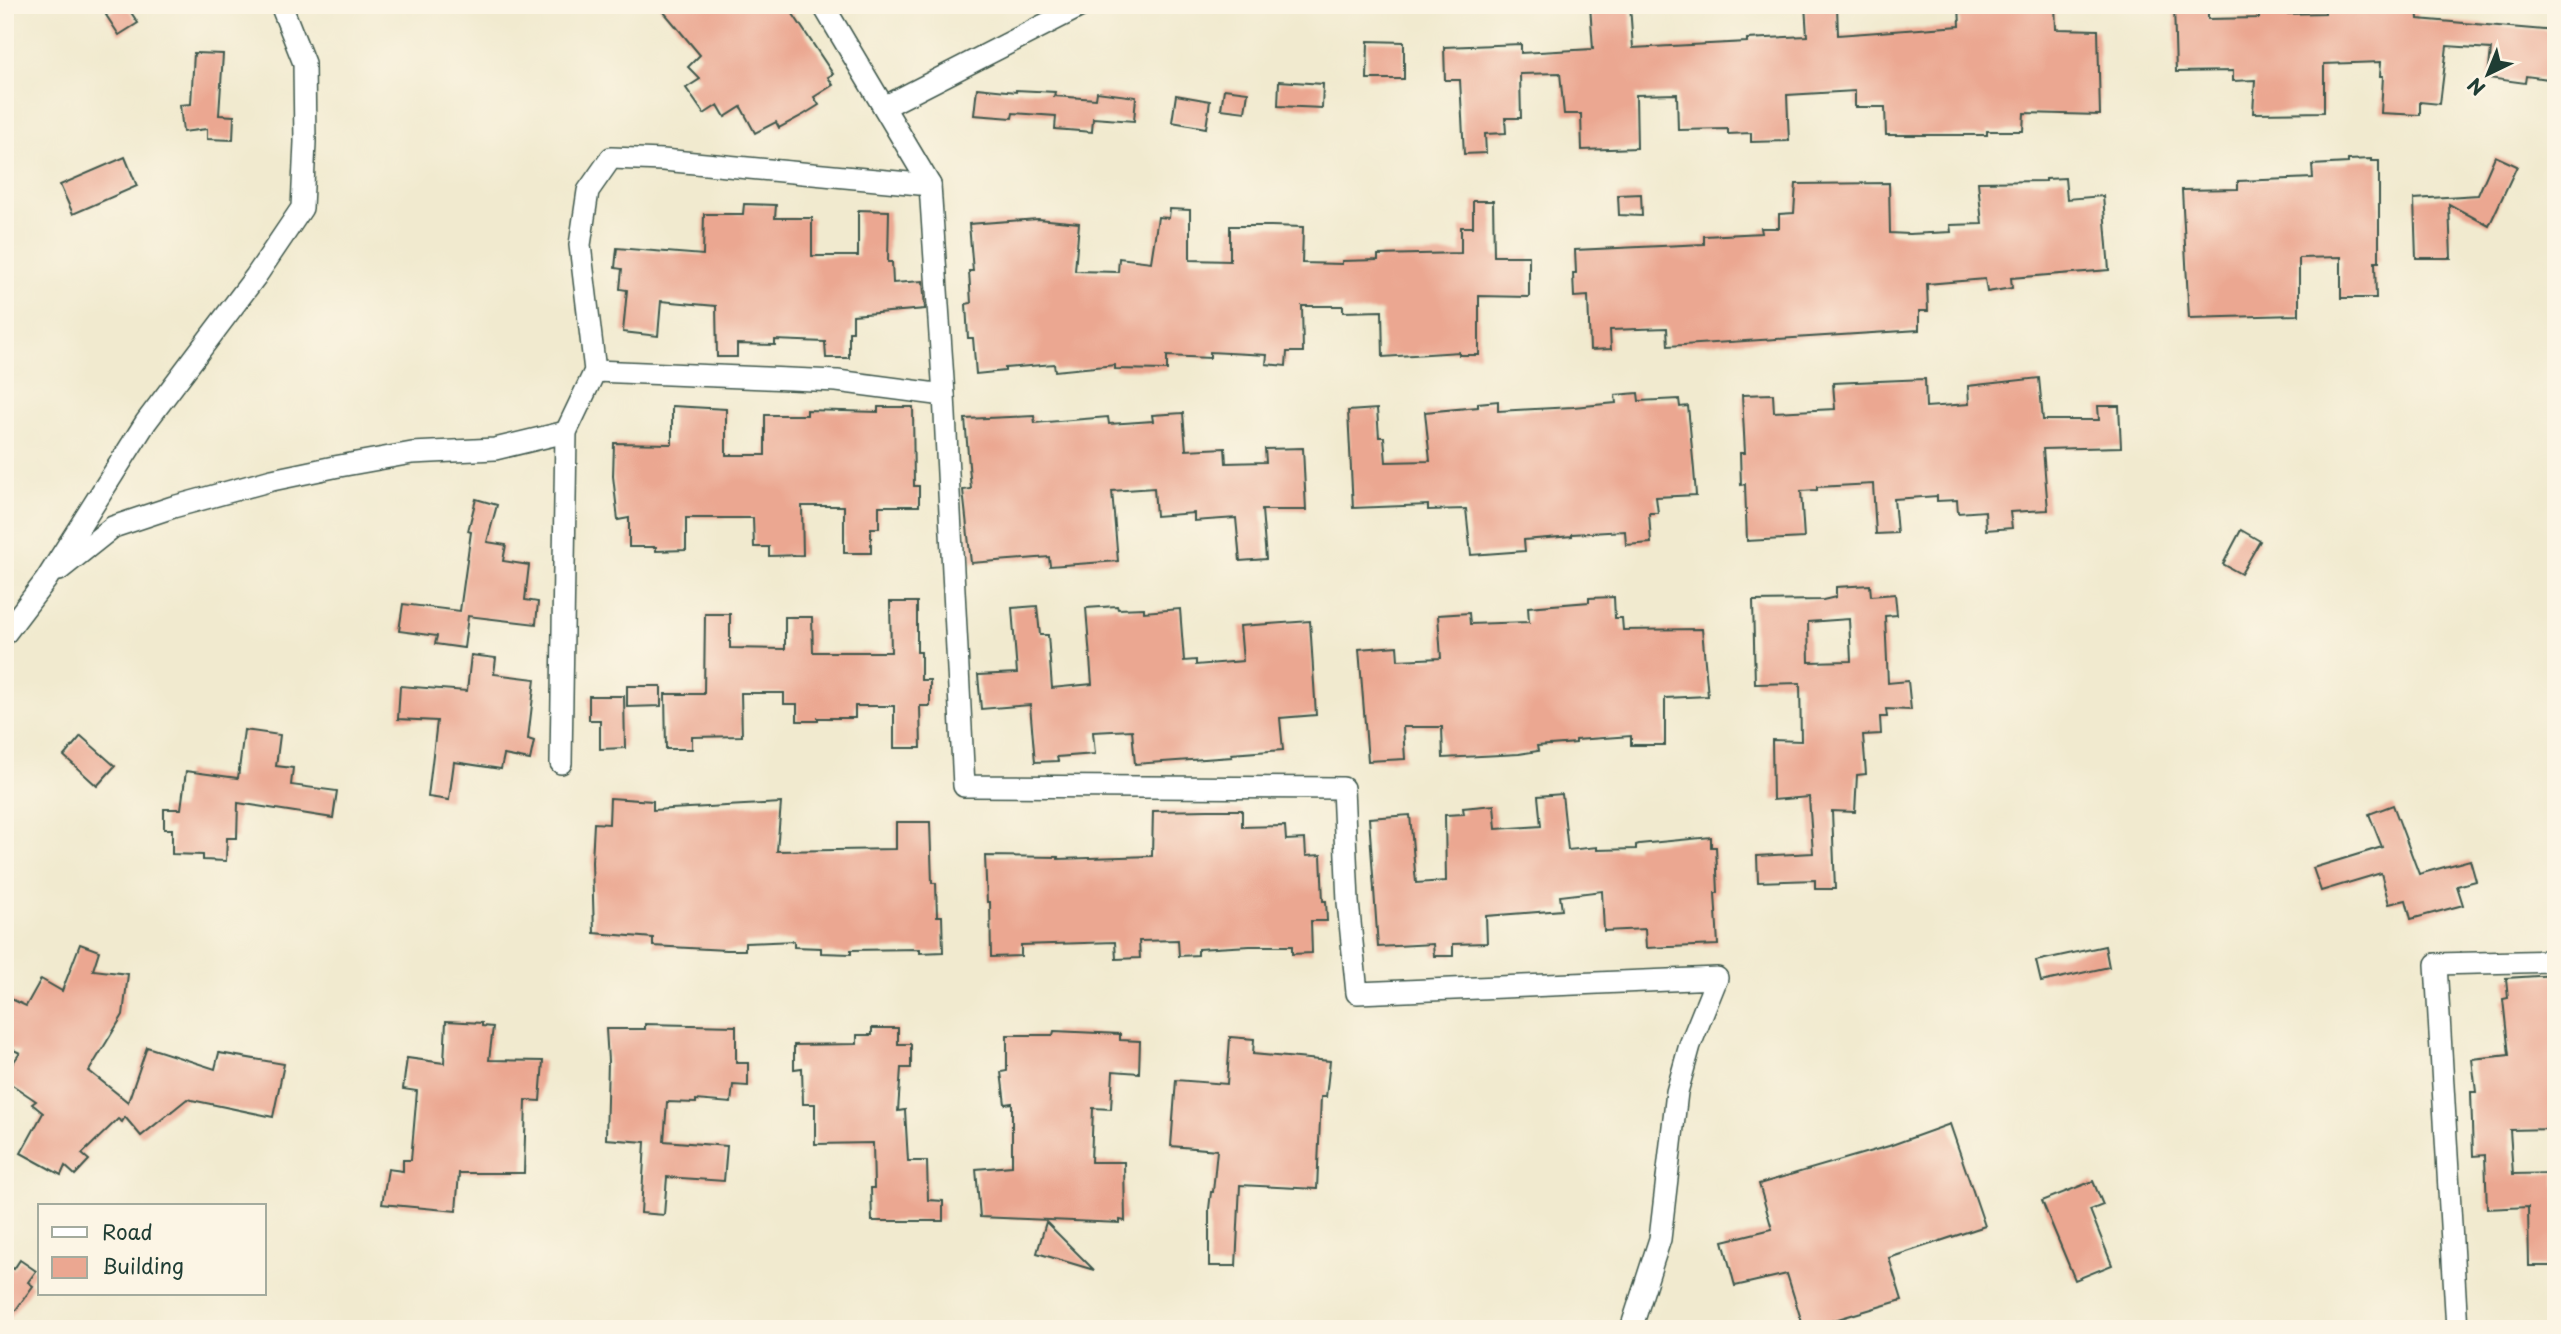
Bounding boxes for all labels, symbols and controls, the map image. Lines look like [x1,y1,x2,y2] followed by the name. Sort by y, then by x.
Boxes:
[2452,38,2522,108] north arrow
[2461,72,2491,103] text: N
[38,1204,266,1296] legend
[102,1215,153,1247] text: Road
[102,1249,184,1281] text: Building

